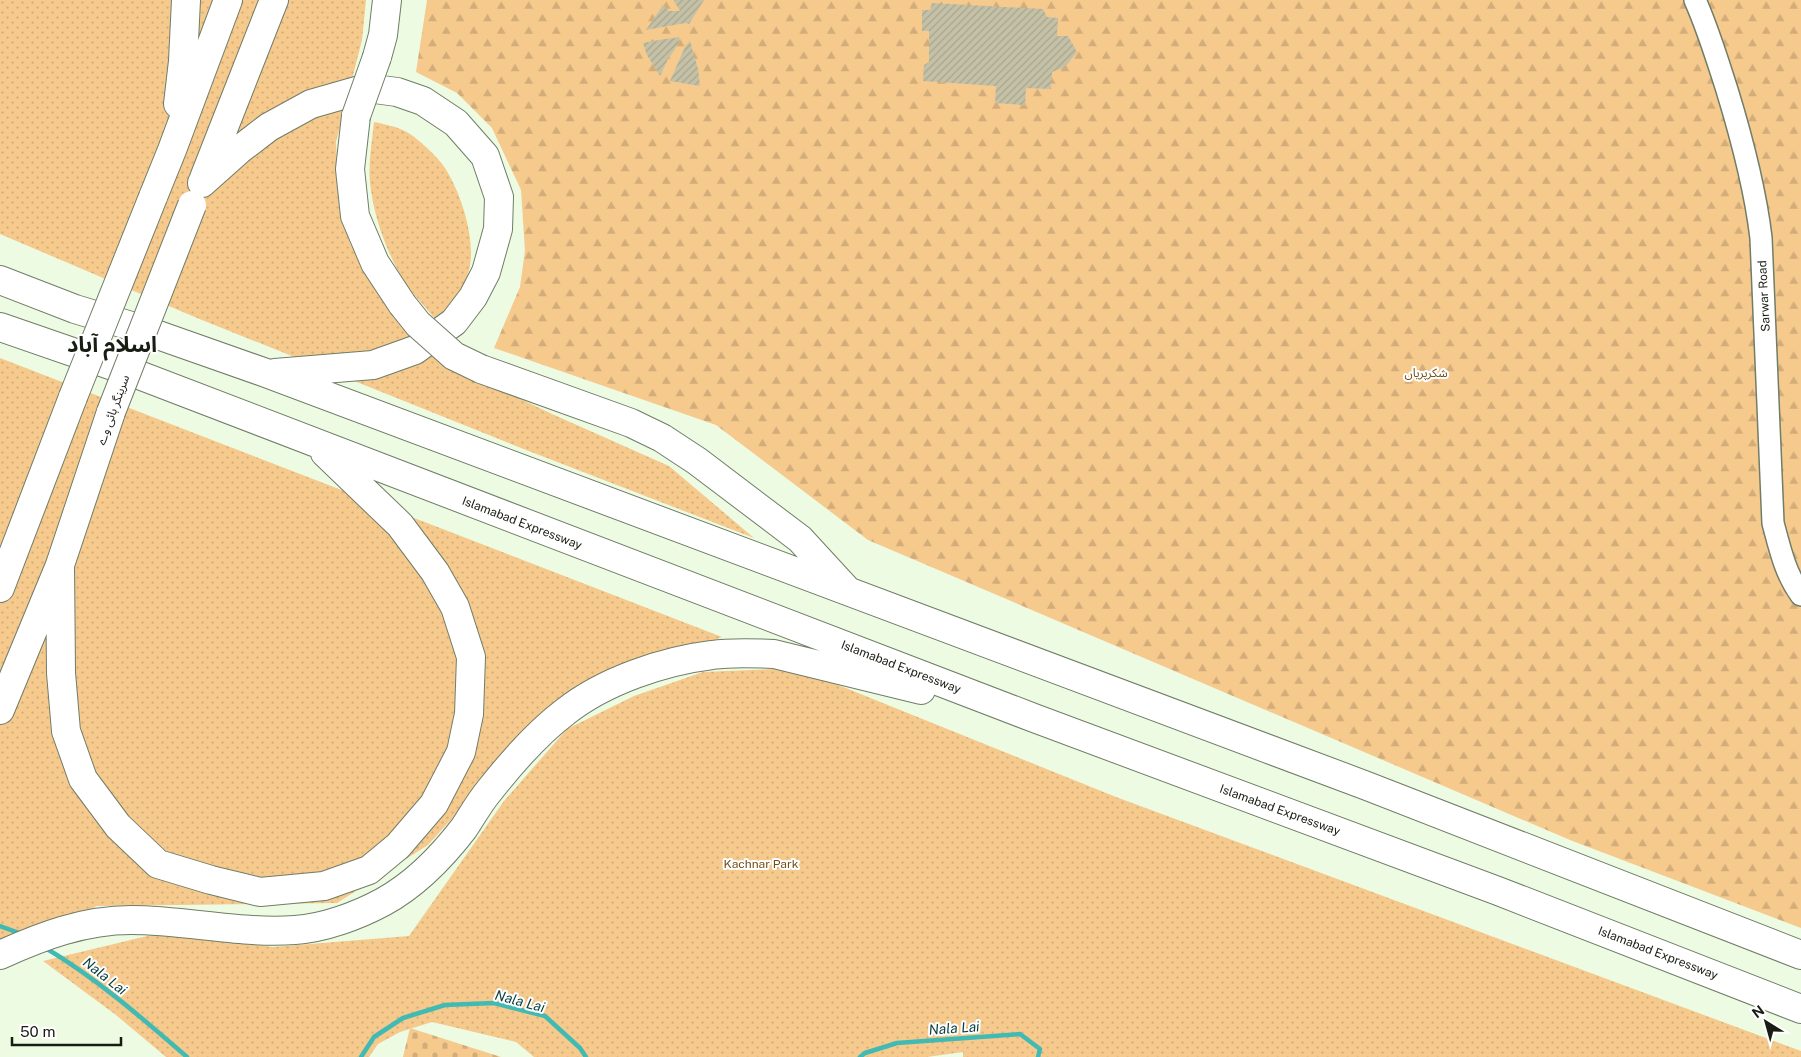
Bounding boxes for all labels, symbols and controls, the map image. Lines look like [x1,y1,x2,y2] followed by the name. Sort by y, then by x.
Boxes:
[1755,260,1773,332] street label: Sarwar Road
[67,331,157,361] district label: اسلام آباد
[1404,366,1448,381] park label: شکرپریاں
[94,373,132,447] street label: سرینگر ہائی وے
[460,494,584,553] street label: Islamabad Expressway
[839,638,963,697] street label: Islamabad Expressway
[1218,782,1343,839] street label: Islamabad Expressway
[724,857,799,871] park label: Kachnar Park
[1596,924,1720,983] street label: Islamabad Expressway
[80,954,130,998] water label: Nala Lai
[493,987,547,1015] water label: Nala Lai
[1741,997,1791,1047] north arrow
[1749,1002,1767,1021] text: N
[12,1014,121,1046] scale bar
[928,1018,981,1038] water label: Nala Lai
[20,1023,55,1040] text: 50 m

